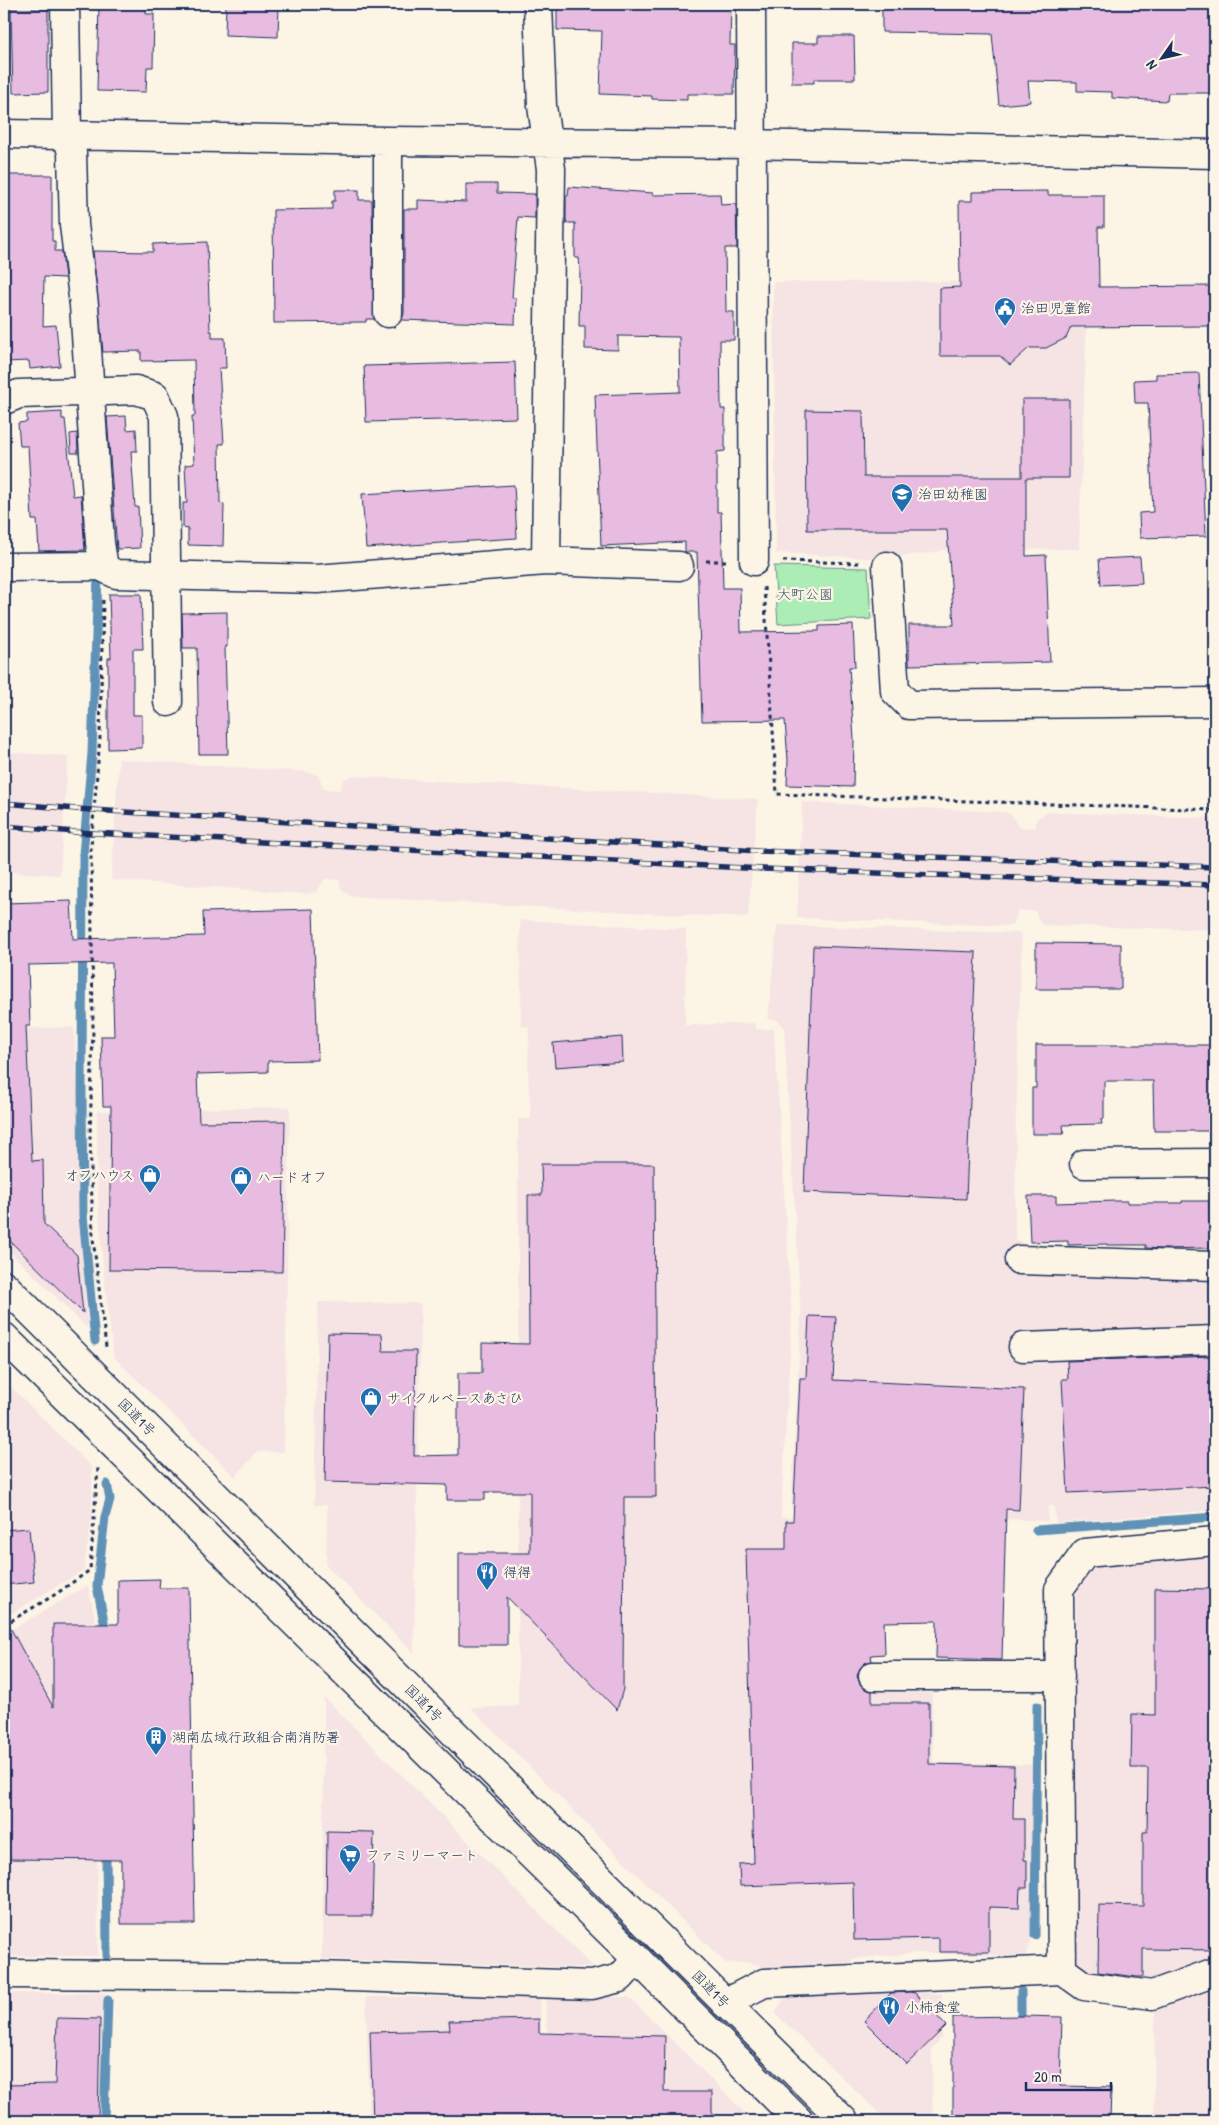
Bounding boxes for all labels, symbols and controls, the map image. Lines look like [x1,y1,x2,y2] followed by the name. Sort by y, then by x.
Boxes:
[1136,32,1186,82] north arrow
[1141,57,1161,74] text: N
[993,296,1017,327] public building icon: 治田児童館
[1021,298,1091,317] place label: 治田児童館
[890,482,914,513] school or university icon: 治田幼稚園
[918,484,988,503] place label: 治田幼稚園
[777,584,833,603] park label: 大町公園
[138,1163,162,1194] shop icon: オフハウス
[65,1165,134,1184] place label: オフハウス
[229,1165,253,1196] shop icon: ハードオフ
[257,1167,327,1186] place label: ハードオフ
[359,1386,383,1417] shop icon: サイクルベースあさひ
[387,1388,523,1407] place label: サイクルベースあさひ
[114,1393,161,1440] street label: 国道1号
[475,1560,499,1591] restaurant icon: 得得
[503,1562,531,1581] place label: 得得
[401,1679,448,1726] street label: 国道1号
[144,1725,168,1756] building icon: 湖南広域行政組合南消防署
[172,1727,340,1746] place label: 湖南広域行政組合南消防署
[338,1843,362,1874] supermarket icon: ファミリーマート
[366,1845,478,1864] place label: ファミリーマート
[688,1965,735,2012] street label: 国道1号
[877,1995,901,2026] restaurant icon: 小柿食堂
[905,1997,961,2016] place label: 小柿食堂
[1026,2060,1112,2092] scale bar
[1034,2066,1061,2087] text: 20 m

